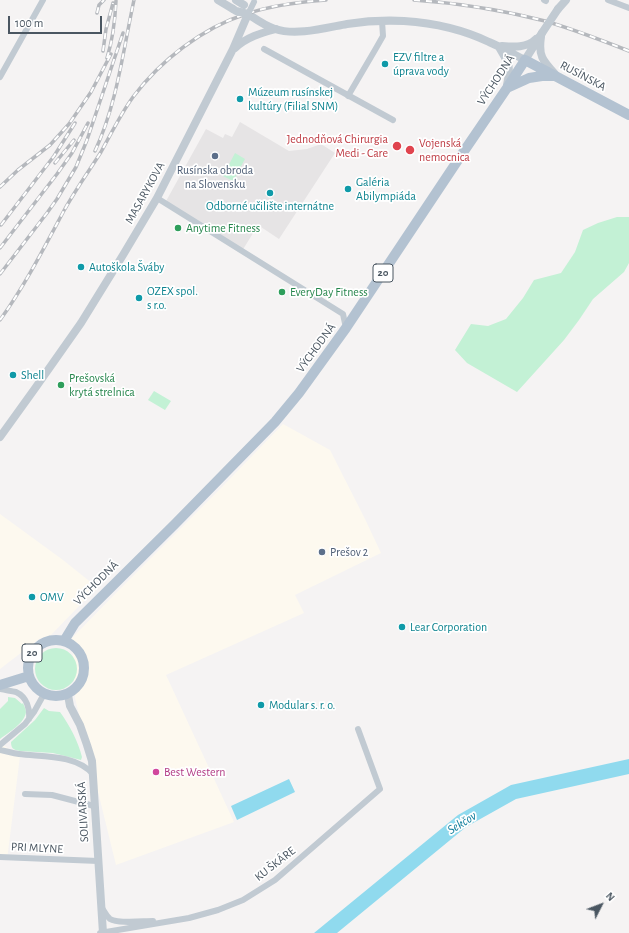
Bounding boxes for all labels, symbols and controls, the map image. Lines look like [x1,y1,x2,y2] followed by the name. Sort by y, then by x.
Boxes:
[10,8,104,34] scale bar
[15,17,43,29] text: 100 m
[393,50,449,78] place label: EZV filtre a úprava vody
[474,52,518,108] street label: VÝCHODNÁ
[557,58,609,94] street label: RUSÍNSKA
[380,59,390,69] marker: EZV filtre a úprava vody
[248,85,338,113] place label: Múzeum rusínskej kultúry (Filial SNM)
[235,94,245,104] marker: Múzeum rusínskej kultúry (Filial SNM)
[287,132,388,160] place label: Jednodňová Chirurgia Medi - Care
[419,136,470,164] place label: Vojenská nemocnica
[391,140,403,152] marker: Jednodňová Chirurgia Medi - Care
[404,144,416,156] marker: Vojenská nemocnica
[210,151,220,161] marker: Rusínska obroda na Slovensku
[122,159,168,227] street label: MASARYKOVA
[177,163,253,191] place label: Rusínska obroda na Slovensku
[356,175,416,203] place label: Galéria Abilympiáda
[343,184,353,194] marker: Galéria Abilympiáda
[265,188,275,198] marker: Odborné učilište internátne
[206,199,334,213] place label: Odborné učilište internátne
[186,221,260,235] place label: Anytime Fitness
[173,223,183,233] marker: Anytime Fitness
[89,260,164,274] place label: Autoškola Šváby
[76,262,86,272] marker: Autoškola Šváby
[373,264,393,282] road number: 20
[147,284,198,312] place label: OZEX spol. s r.o.
[290,285,368,299] place label: EveryDay Fitness
[277,287,287,297] marker: EveryDay Fitness
[134,293,144,303] marker: OZEX spol. s r.o.
[293,321,339,375] street label: VÝCHODNÁ
[21,368,44,382] place label: Shell
[8,370,18,380] marker: Shell
[69,371,135,399] place label: Prešovská krytá strelnica
[56,380,66,390] marker: Prešovská krytá strelnica
[330,545,368,559] place label: Prešov 2
[317,547,327,557] marker: Prešov 2
[71,558,121,608] street label: VÝCHODNÁ
[40,590,64,604] place label: OMV
[27,592,37,602] marker: OMV
[410,620,487,634] place label: Lear Corporation
[397,622,407,632] marker: Lear Corporation
[22,644,42,662] road number: 20
[269,698,335,712] place label: Modular s. r. o.
[256,700,266,710] marker: Modular s. r. o.
[164,765,226,779] place label: Best Western
[151,767,161,777] marker: Best Western
[74,781,92,843] street label: SOLIVARSKÁ
[445,808,479,838] water label: Sekčov
[11,839,63,857] street label: PRI MLYNE
[252,844,298,884] street label: KU ŠKÁRE
[581,885,621,925] north arrow
[604,890,617,903] text: N

